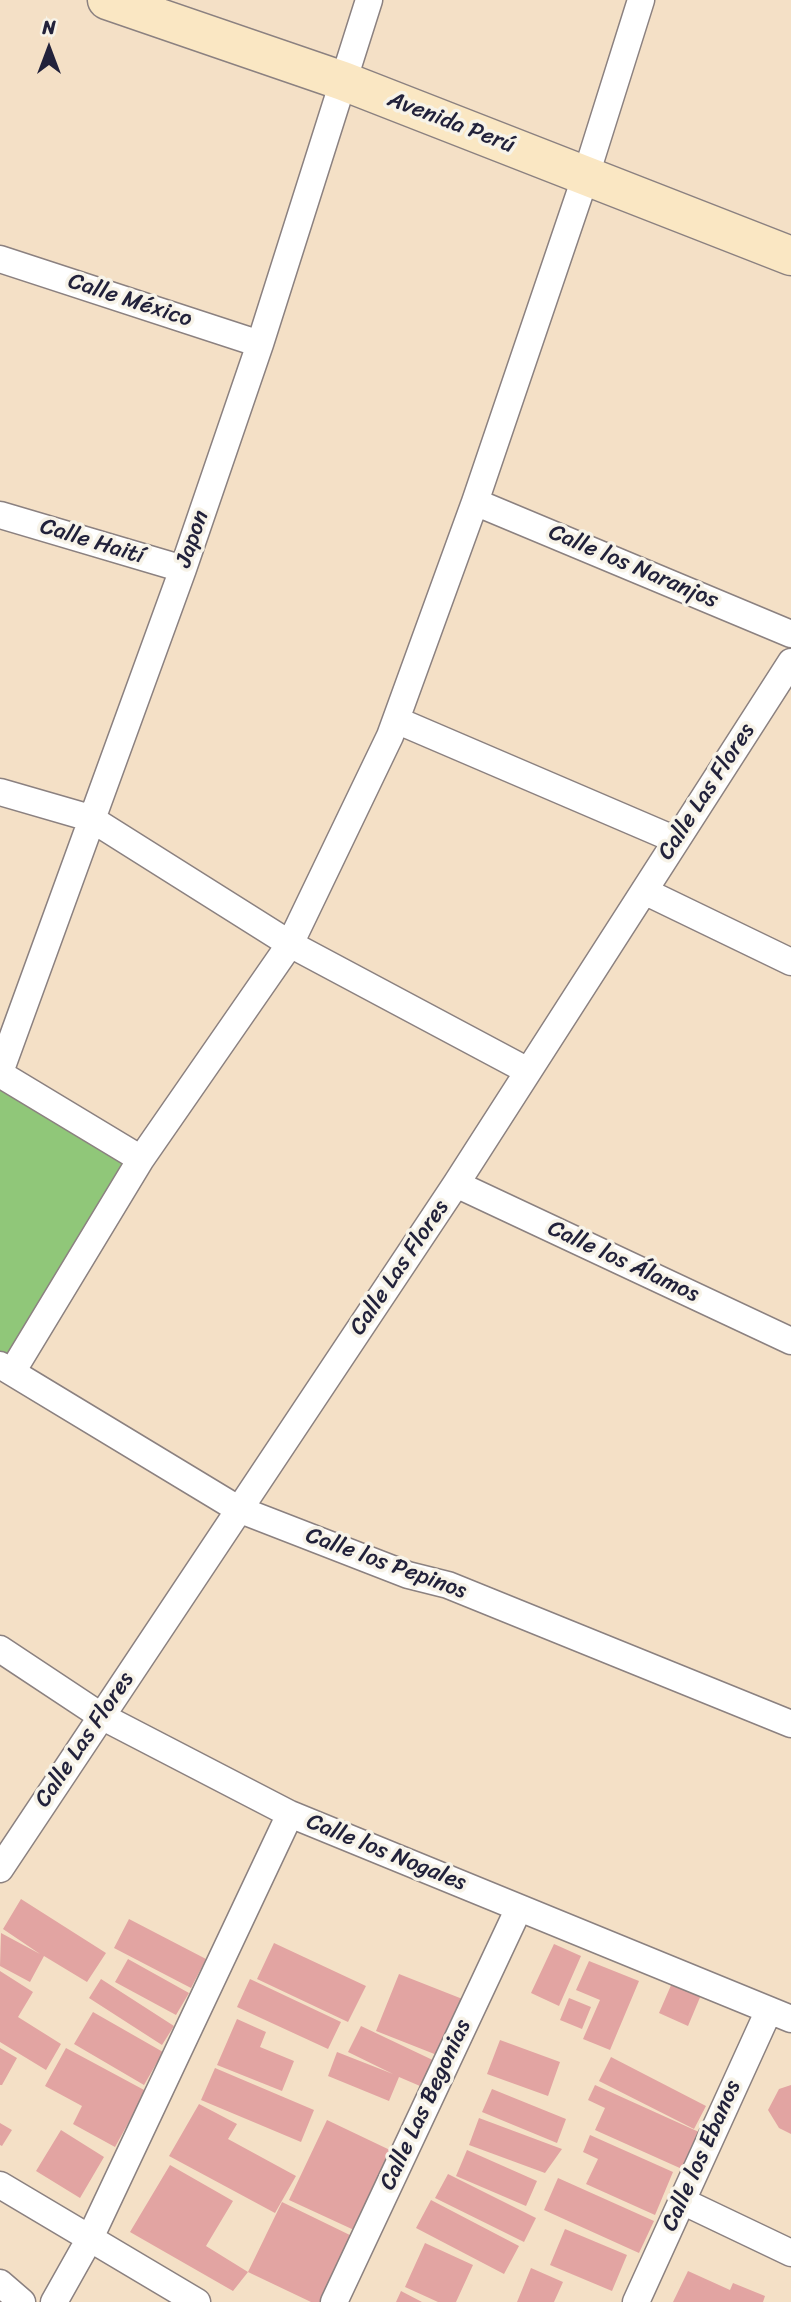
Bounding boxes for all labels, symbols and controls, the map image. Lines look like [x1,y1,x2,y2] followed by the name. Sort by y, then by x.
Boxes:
[42,11,56,44] text: N
[14,14,84,84] north arrow
[384,86,518,160] street label: Avenida Perú
[65,268,195,334] street label: Calle México
[170,507,216,571] street label: Japon
[37,513,147,571] street label: Calle Haití
[544,519,722,615] street label: Calle los Naranjos
[653,719,761,865] street label: Calle Las Flores
[345,1195,455,1341] street label: Calle Las Flores
[543,1215,703,1309] street label: Calle los Álamos
[302,1522,470,1606] street label: Calle los Pepinos
[30,1667,140,1813] street label: Calle Las Flores
[302,1808,470,1898] street label: Calle los Nogales
[374,2015,478,2195] street label: Calle Las Begonias
[656,2076,748,2236] street label: Calle los Ebanos

